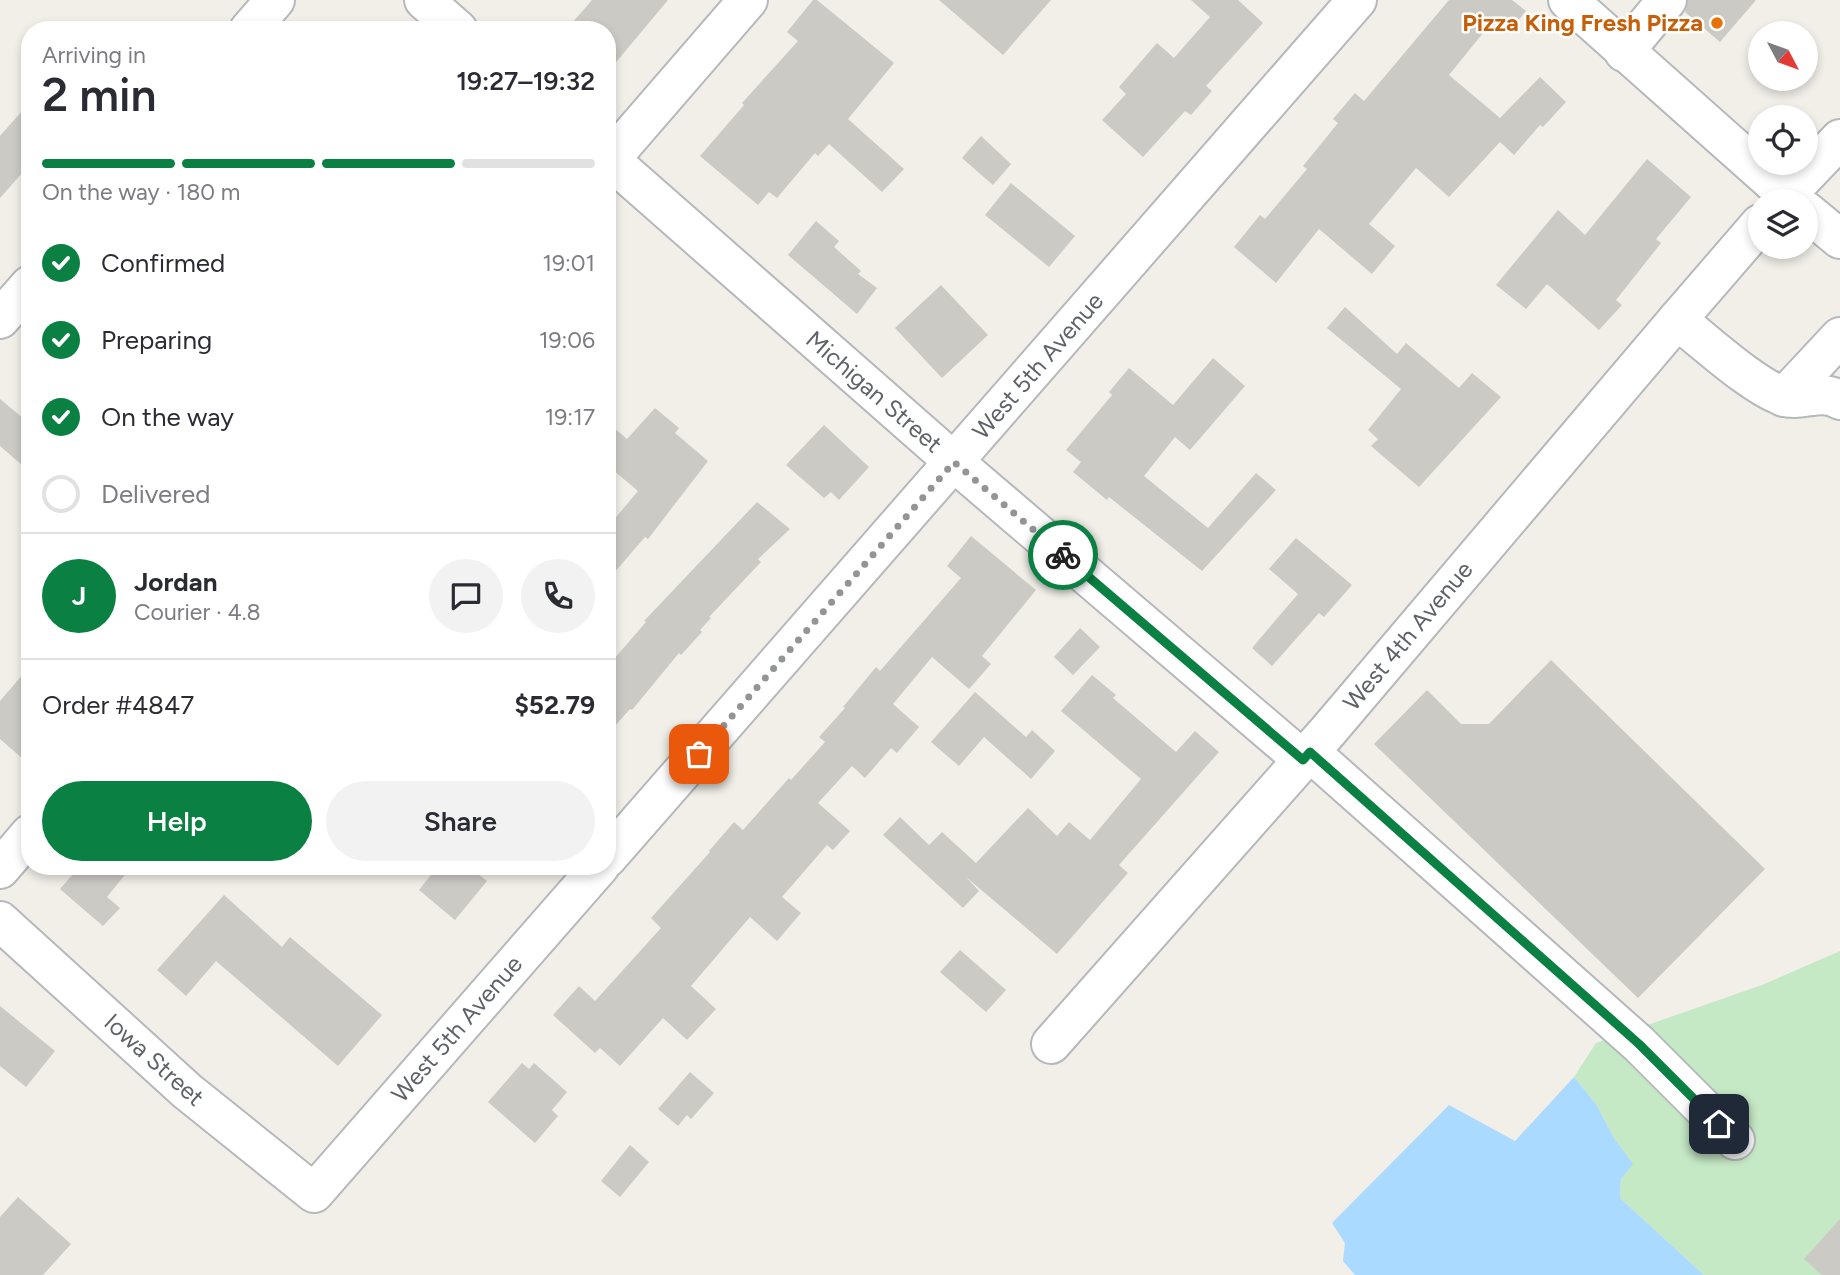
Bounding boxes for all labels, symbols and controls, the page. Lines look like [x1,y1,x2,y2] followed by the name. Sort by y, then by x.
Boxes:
[1462,8,1703,37] place label: Pizza King Fresh Pizza
[1709,15,1725,31] marker: Pizza King Fresh Pizza
[1748,21,1818,91] north arrow
[1748,21,1818,259] map controls
[42,41,146,69] text: Arriving in
[456,65,595,97] text: 19:27–19:32
[42,67,157,123] text: 2 min
[1748,105,1818,175] button: locate
[42,178,240,206] text: On the way · 180 m
[1748,189,1818,259] button: layers
[42,244,80,282] icon: check
[101,247,225,279] text: Confirmed
[542,249,595,277] text: 19:01
[966,286,1109,445] street label: West 5th Avenue
[42,321,80,359] icon: check
[101,324,212,356] text: Preparing
[800,325,948,459] street label: Michigan Street
[539,326,595,354] text: 19:06
[42,398,80,436] icon: check
[101,401,234,433] text: On the way
[545,403,595,431] text: 19:17
[101,478,210,510] text: Delivered
[1028,520,1098,590] courier
[1044,536,1082,574] icon: bike
[1337,555,1478,716] street label: West 4th Avenue
[429,559,503,633] button: chat
[521,559,595,633] button: phone
[134,566,217,598] text: Jordan
[72,580,86,612] text: J
[134,598,261,626] text: Courier · 4.8
[42,689,194,721] text: Order #4847
[514,689,595,721] text: $52.79
[669,724,729,784] pin
[680,735,718,773] icon: bag
[42,781,312,861] button: Help
[326,781,595,861] button: Share
[385,949,528,1108] street label: West 5th Avenue
[99,1007,210,1112] street label: Iowa Street
[1689,1094,1749,1154] pin
[1700,1105,1738,1143] icon: home

